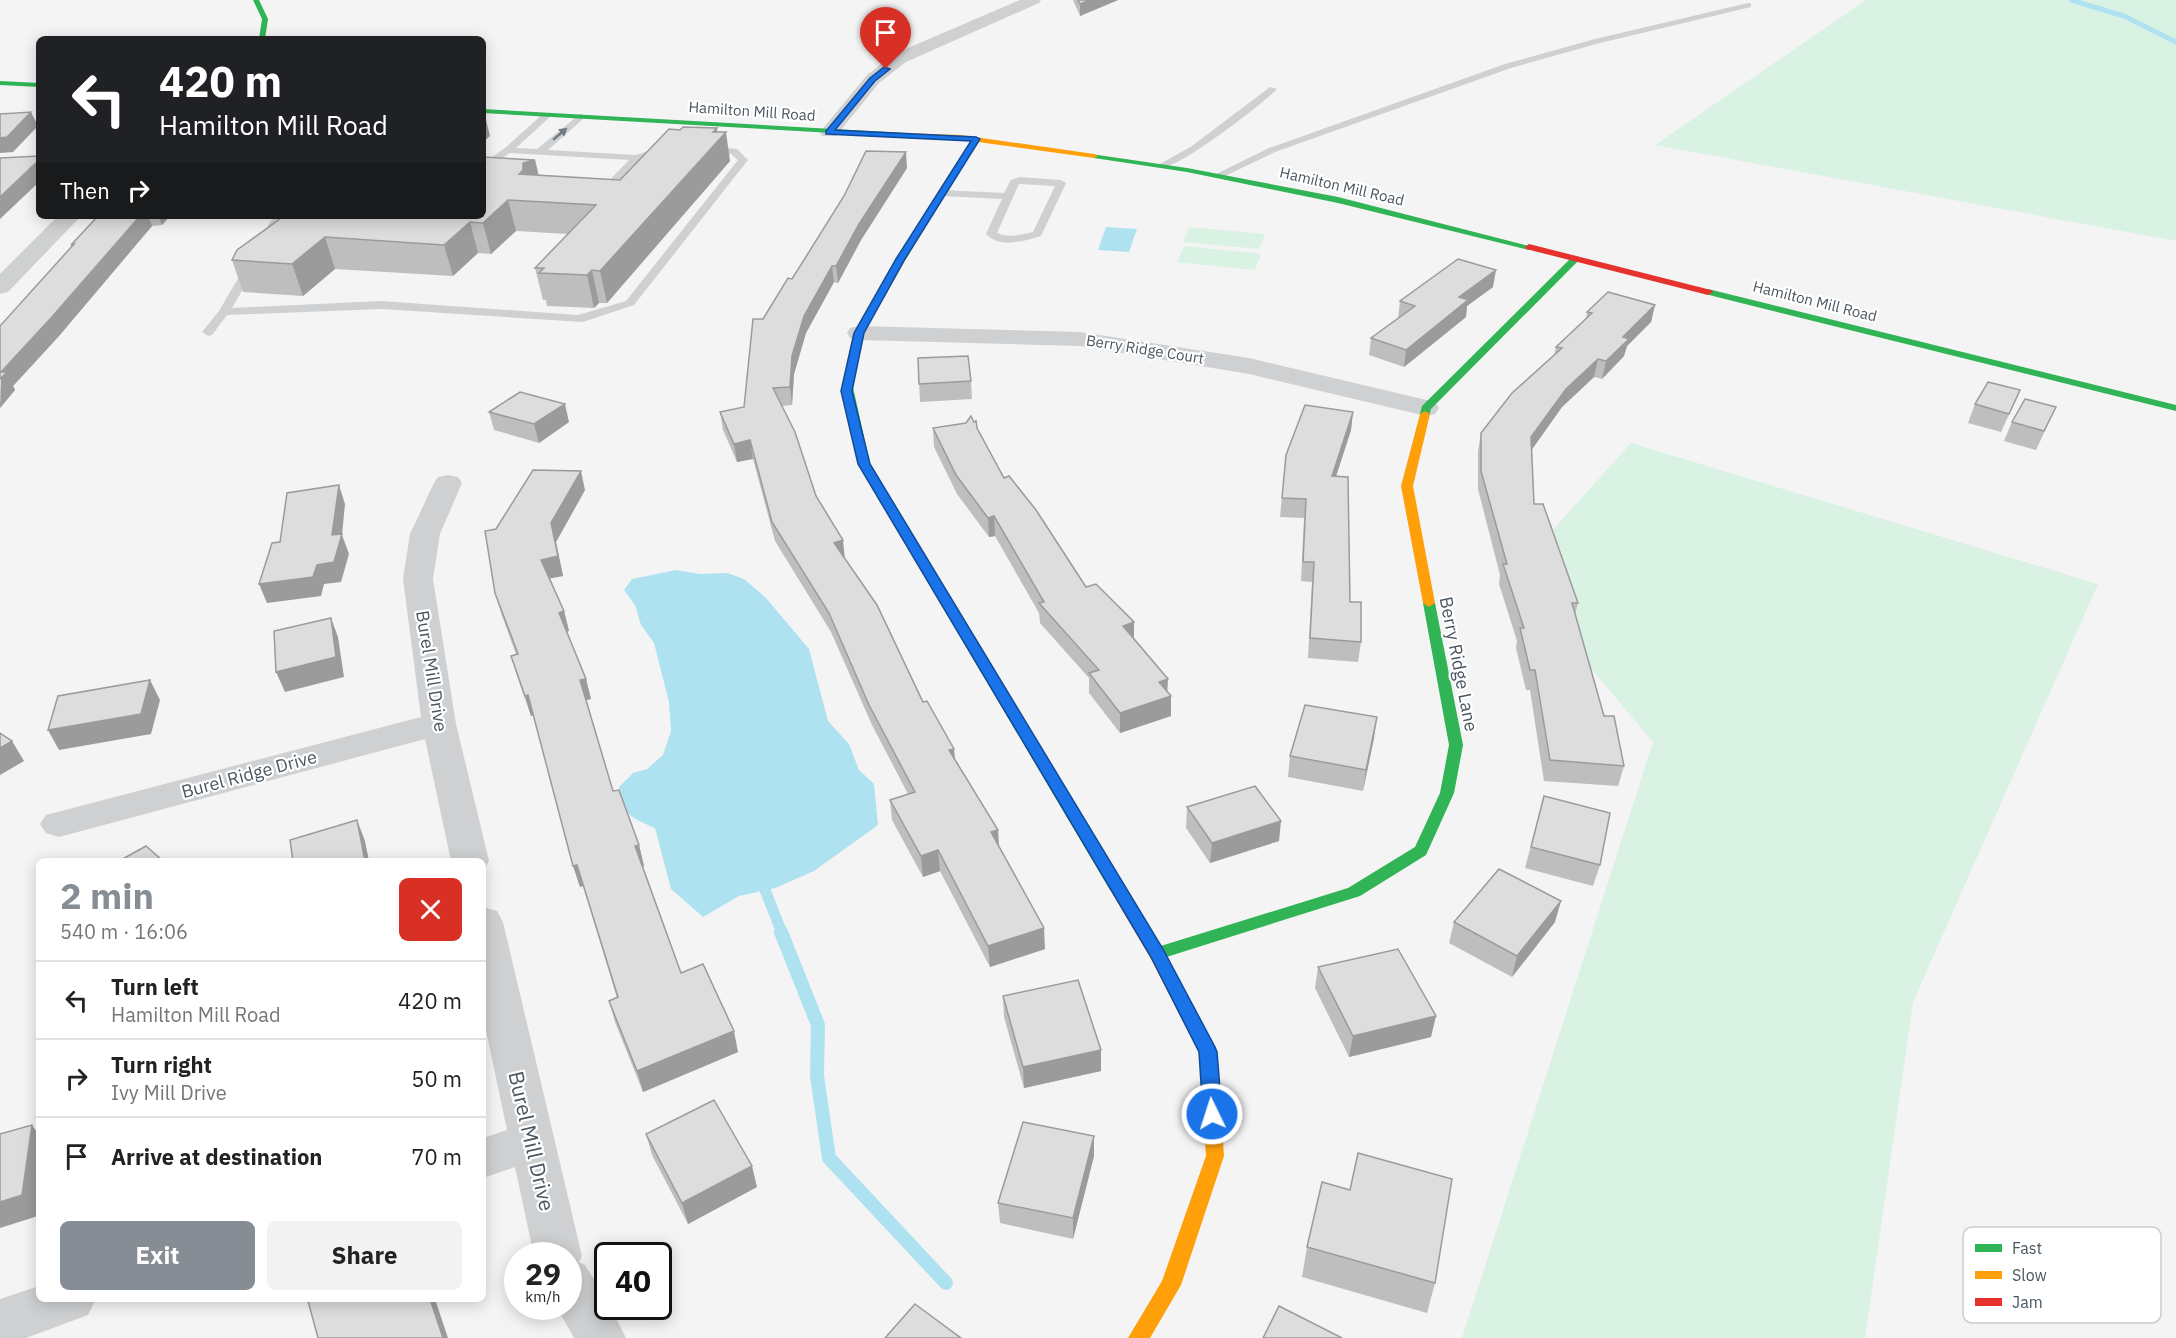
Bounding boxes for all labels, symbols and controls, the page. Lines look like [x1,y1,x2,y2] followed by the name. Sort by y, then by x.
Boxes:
[860,7,911,69] pin
[869,16,902,49] icon: arrive
[159,54,282,109] text: 420 m
[60,60,138,138] icon: left
[688,97,816,125] street label: Hamilton Mill Road
[159,107,388,142] text: Hamilton Mill Road
[552,128,567,141] one-way arrow
[1278,162,1406,210] street label: Hamilton Mill Road
[122,174,155,207] icon: right
[60,176,110,205] text: Then
[1751,276,1879,326] street label: Hamilton Mill Road
[1085,330,1205,368] street label: Berry Ridge Court
[1435,595,1483,734] street label: Berry Ridge Lane
[411,609,453,733] street label: Burel Mill Drive
[179,745,319,803] street label: Burel Ridge Drive
[60,872,154,919] text: 2 min
[399,878,462,941] button: close
[60,918,188,945] text: 540 m · 16:06
[111,972,199,1001] text: Turn left
[60,984,93,1017] icon: left
[398,986,462,1015] text: 420 m
[111,1001,281,1028] text: Hamilton Mill Road
[111,1050,212,1079] text: Turn right
[60,1062,93,1095] icon: right
[411,1064,462,1093] text: 50 m
[502,1068,562,1214] street label: Burel Mill Drive
[111,1079,227,1106] text: Ivy Mill Drive
[1180,1082,1244,1146] position arrow
[60,1140,93,1173] icon: arrive
[111,1142,322,1171] text: Arrive at destination
[411,1142,462,1171] text: 70 m
[60,1221,255,1290] button: Exit
[267,1221,462,1290] button: Share
[1963,1227,2161,1323] legend
[2012,1238,2042,1258] text: Fast
[594,1242,672,1320] speed limit sign: 40
[525,1254,561,1293] text: 29
[2012,1265,2047,1285] text: Slow
[525,1287,561,1306] text: km/h
[2012,1292,2043,1312] text: Jam

